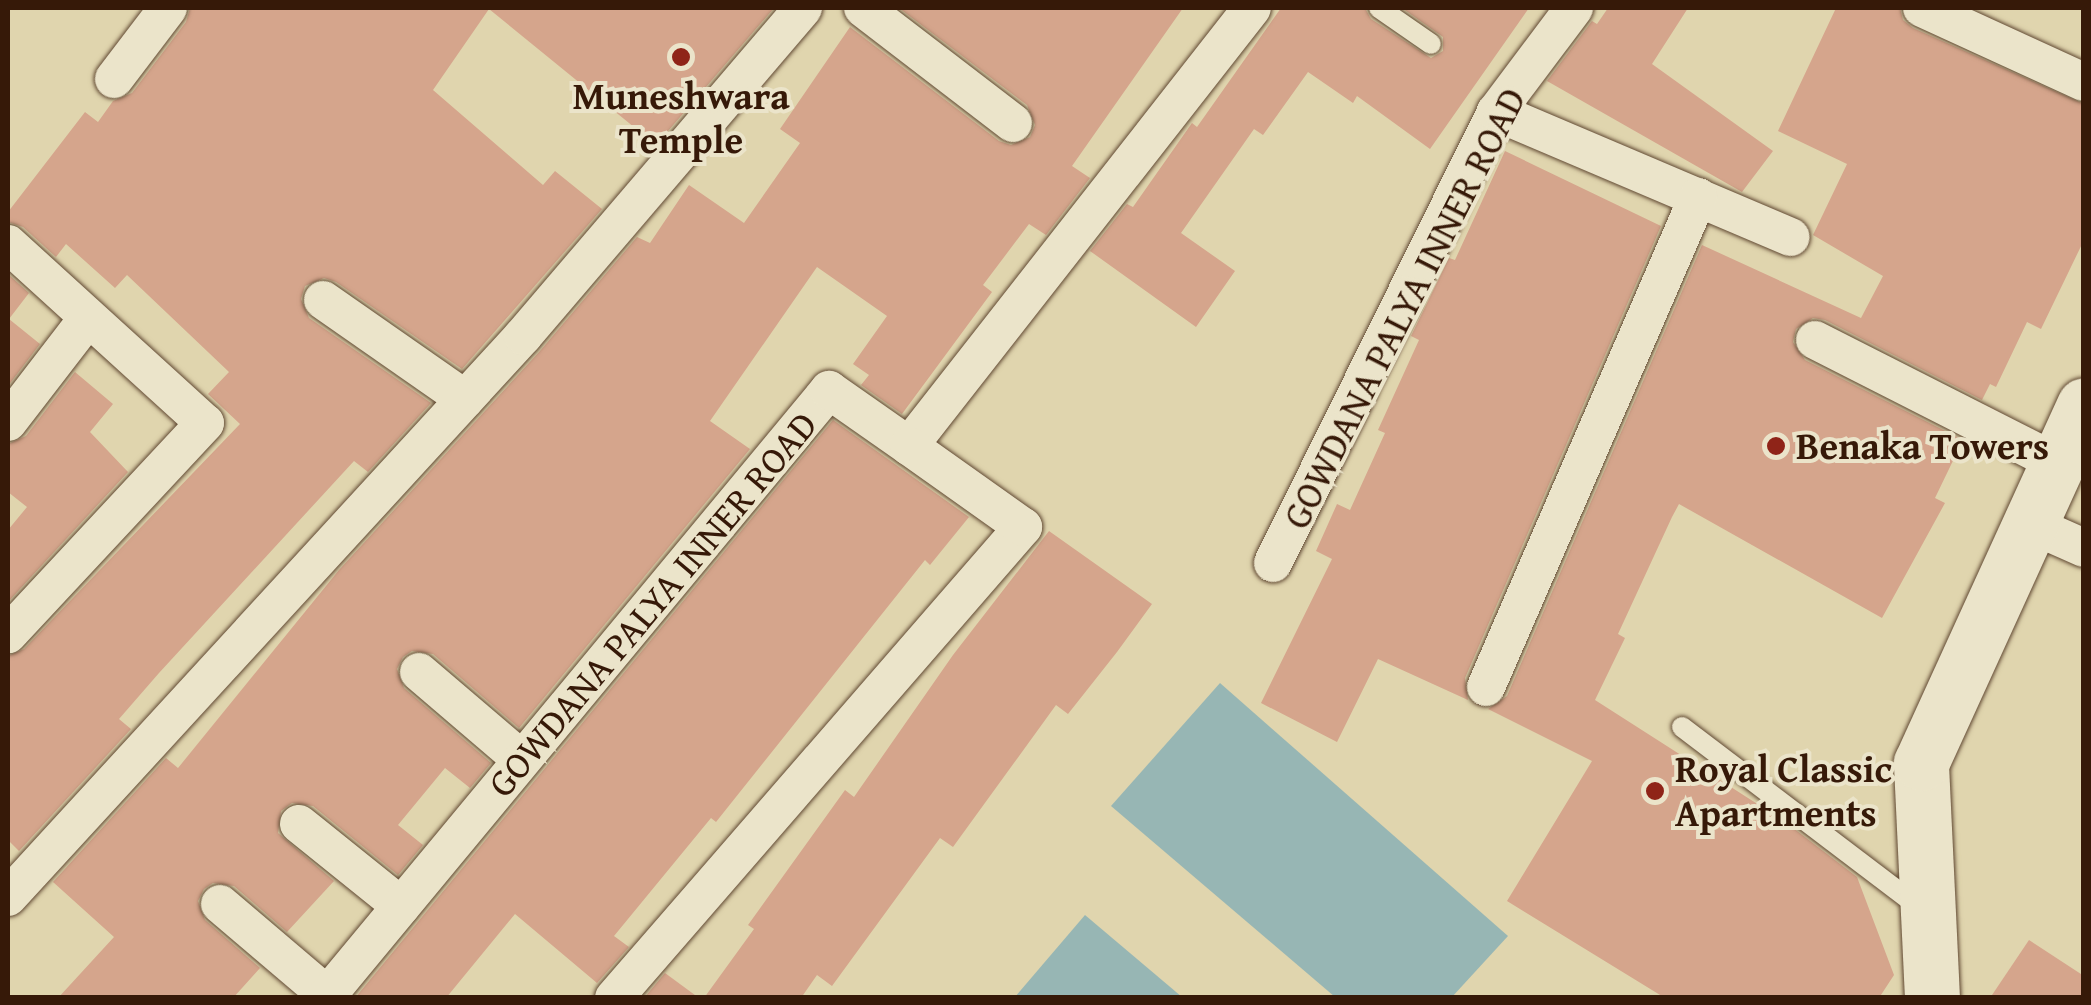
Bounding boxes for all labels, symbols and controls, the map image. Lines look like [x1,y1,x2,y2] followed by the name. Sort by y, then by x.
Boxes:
[670,46,692,68] marker: Muneshwara Temple
[572,73,790,162] place label: Muneshwara Temple
[1273,80,1535,536] street label: GOWDANA PALYA INNER ROAD
[478,402,826,806] street label: GOWDANA PALYA INNER ROAD
[1796,423,2049,469] place label: Benaka Towers
[1765,435,1787,457] marker: Benaka Towers
[1675,746,1892,836] place label: Royal Classic Apartments
[1644,780,1666,802] marker: Royal Classic Apartments

